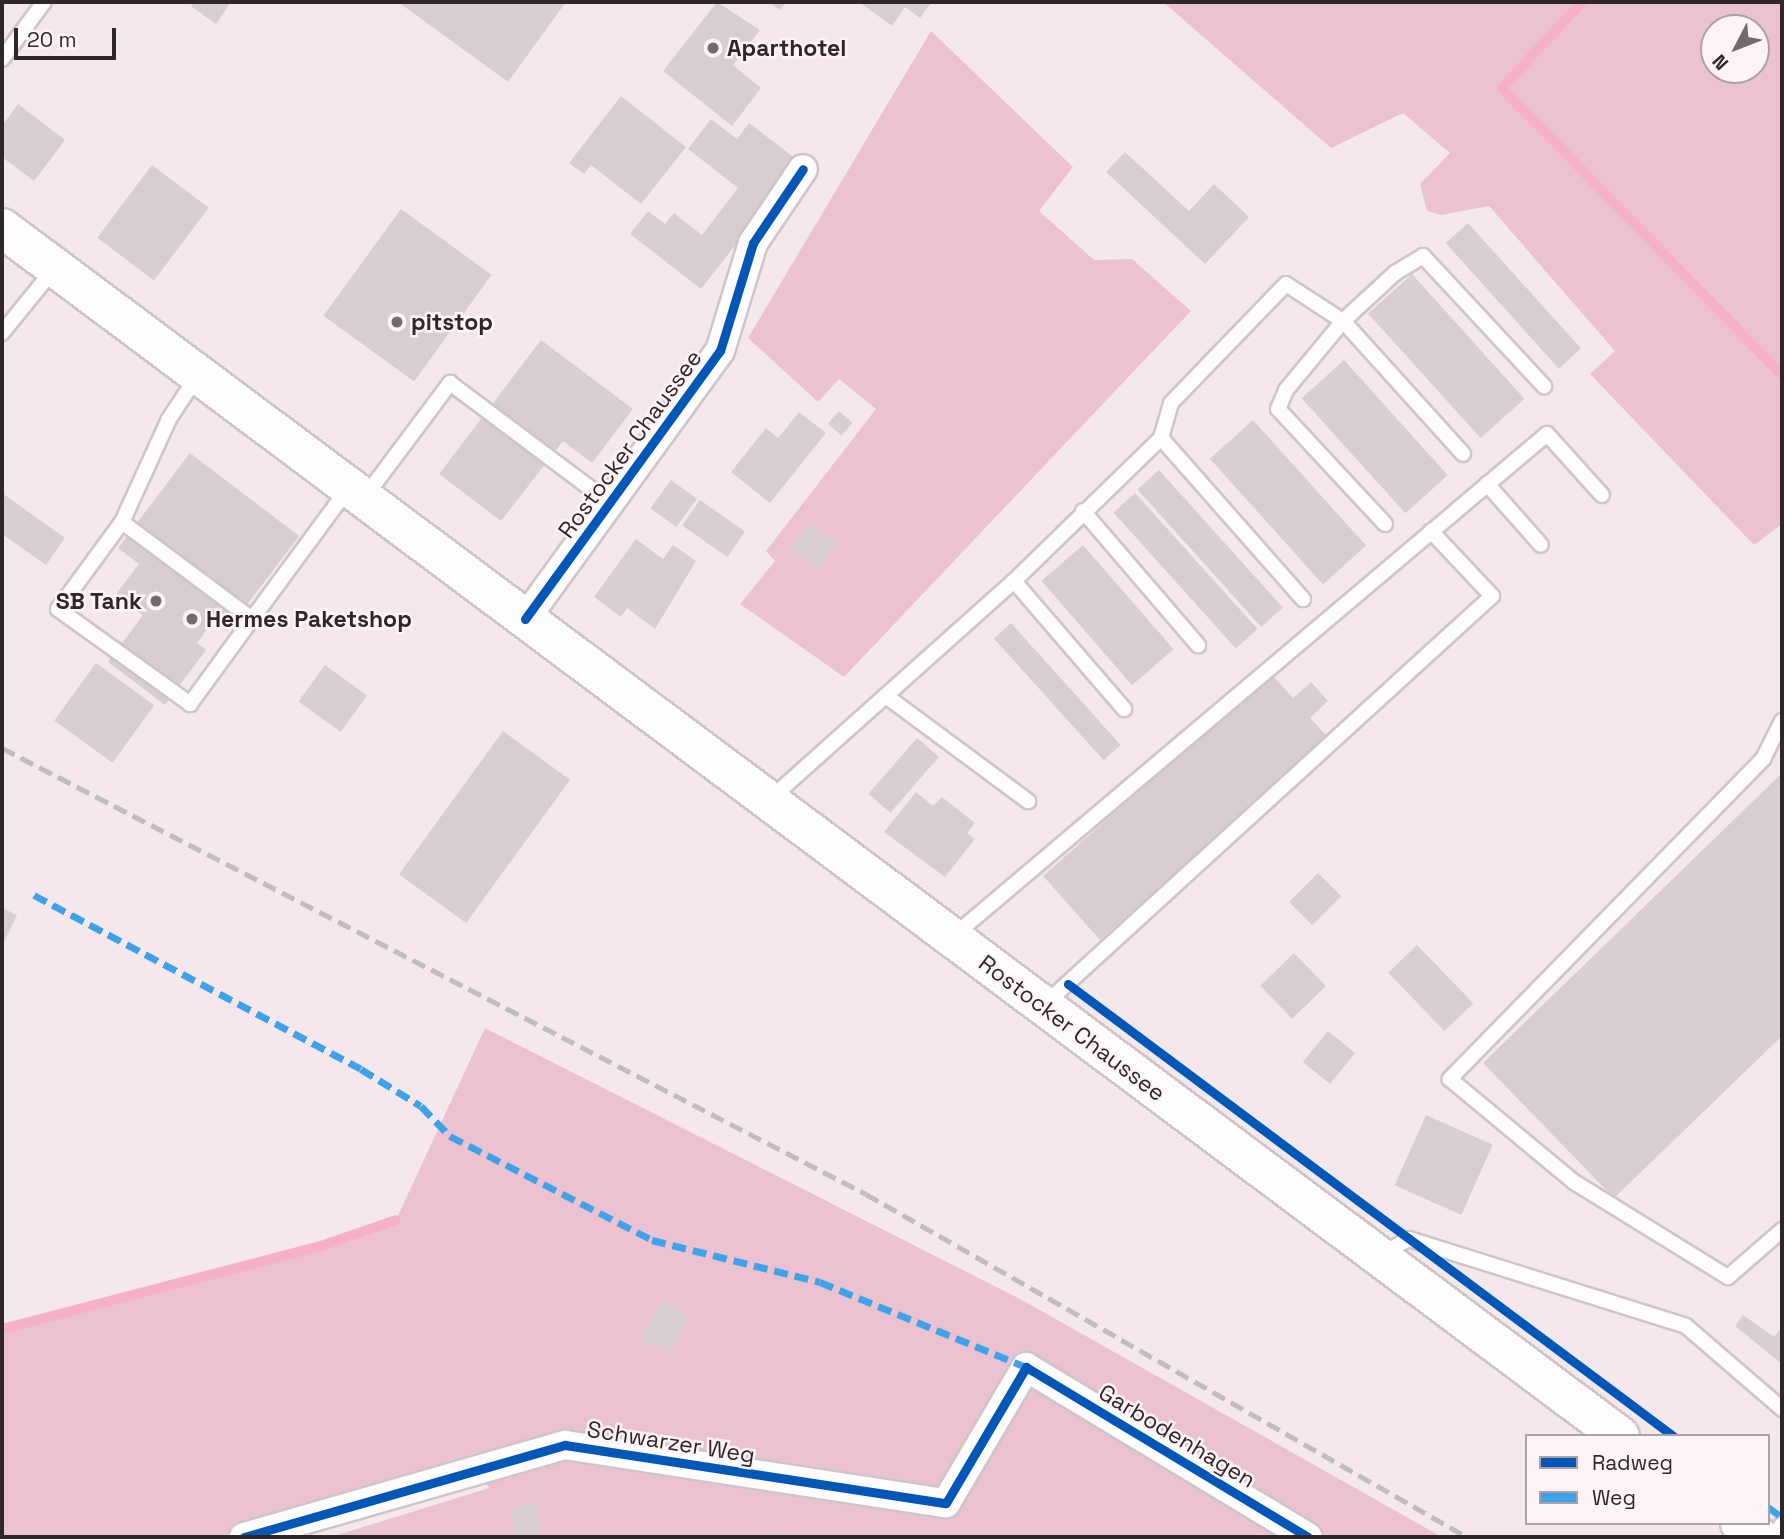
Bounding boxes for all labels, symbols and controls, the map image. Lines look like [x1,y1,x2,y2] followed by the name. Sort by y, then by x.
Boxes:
[18,14,119,58] scale bar
[1700,14,1770,84] north arrow
[27,26,77,53] text: 20 m
[727,34,846,62] place label: Aparthotel
[705,40,721,56] marker: Aparthotel
[1707,49,1734,75] text: N
[411,308,493,336] place label: pitstop
[389,314,405,330] marker: pitstop
[552,344,708,544] street label: Rostocker Chaussee
[55,587,142,615] place label: SB Tank
[148,593,164,609] marker: SB Tank
[206,605,412,633] place label: Hermes Paketshop
[184,611,200,627] marker: Hermes Paketshop
[973,949,1171,1107] street label: Rostocker Chaussee
[1094,1378,1260,1494] street label: Garbodenhagen
[585,1415,757,1469] street label: Schwarzer Weg
[1525,1434,1770,1525] legend
[1592,1449,1673,1476] text: Radweg
[1592,1484,1636,1511] text: Weg

